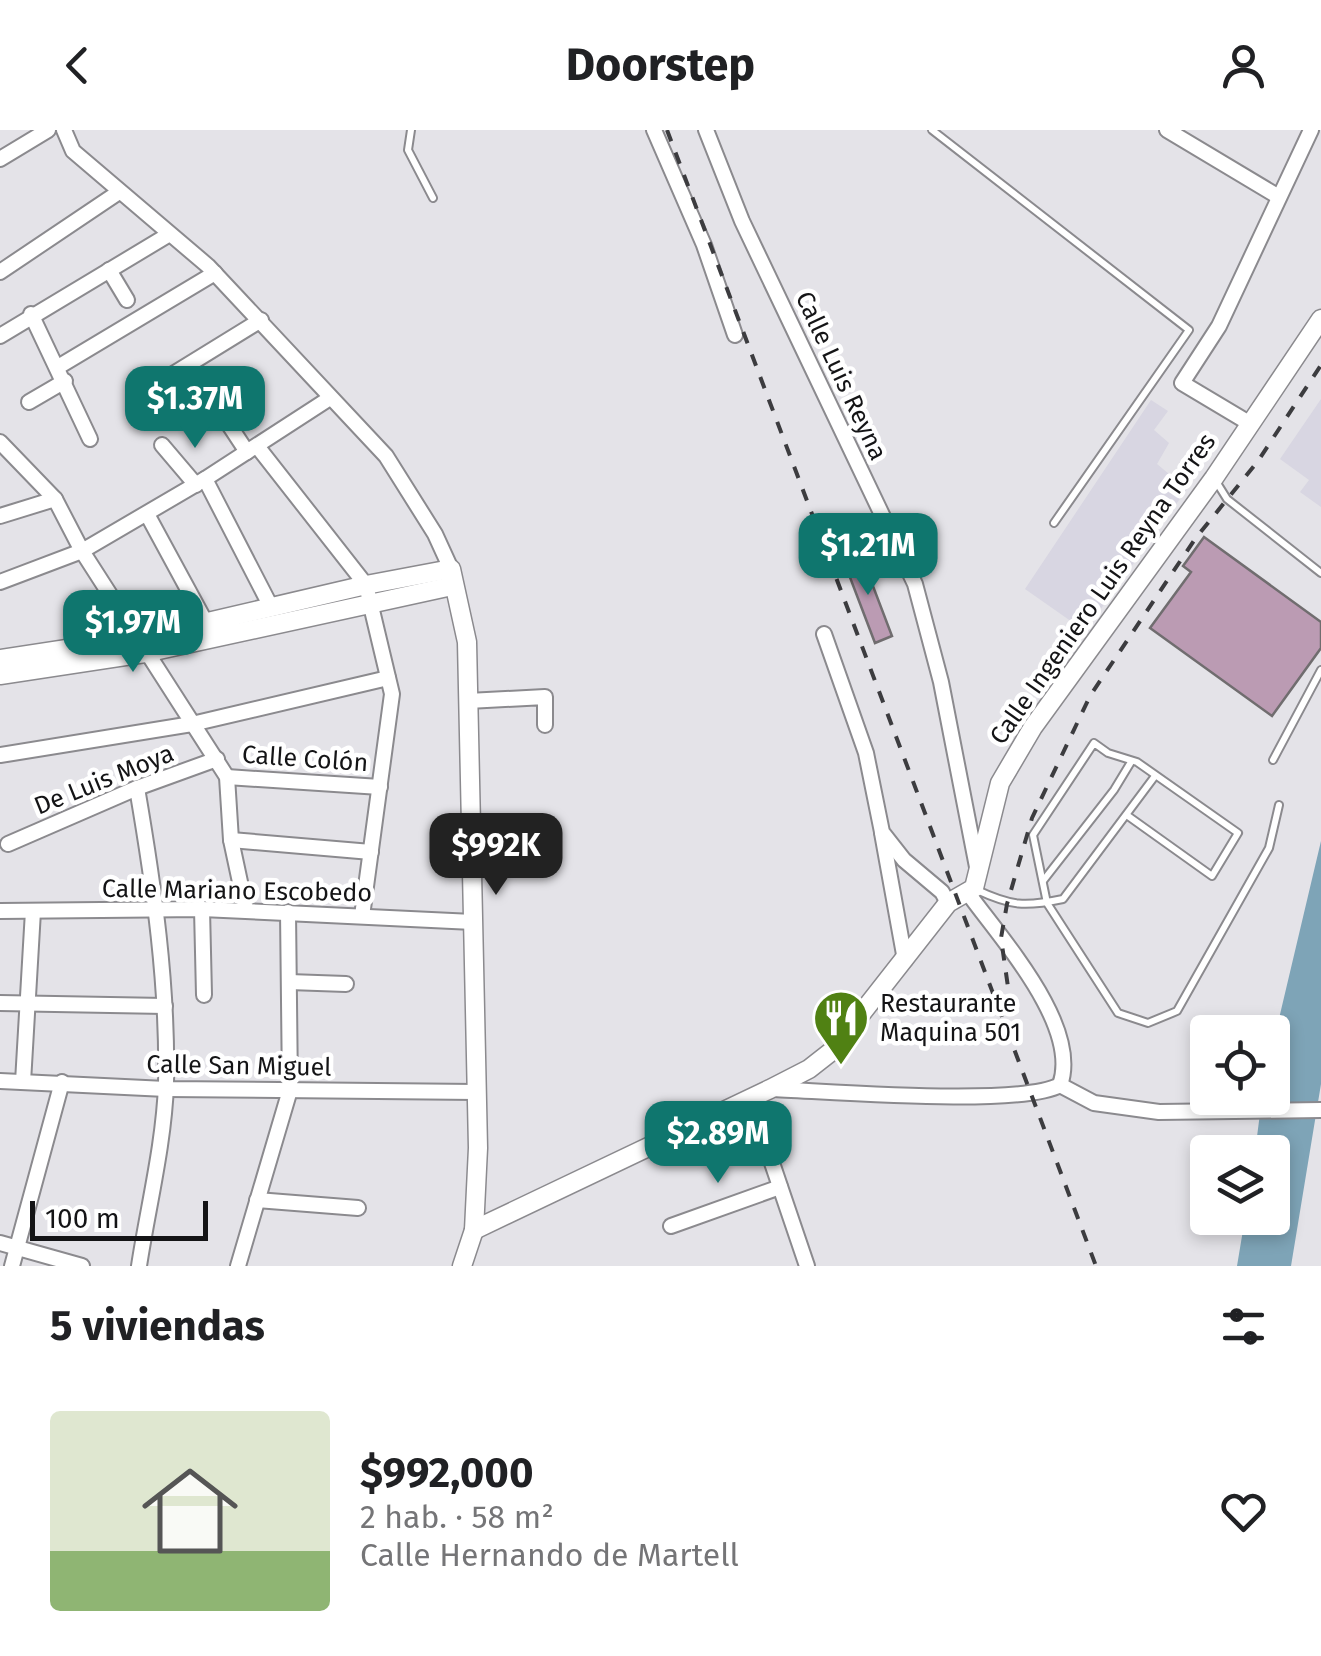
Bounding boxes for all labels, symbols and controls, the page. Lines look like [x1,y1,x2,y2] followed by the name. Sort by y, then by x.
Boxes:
[50,38,105,93] icon: back
[566,38,755,92] text: Doorstep
[1216,38,1271,93] icon: person
[789,287,893,465] street label: Calle Luis Reyna
[114,366,276,451] pin: $1.37M
[147,379,243,417] text: $1.37M
[984,428,1222,750] street label: Calle Ingeniero Luis Reyna Torres
[787,513,949,598] pin: $1.21M
[821,526,915,564] text: $1.21M
[52,590,214,675] pin: $1.97M
[85,603,181,641] text: $1.97M
[30,738,178,822] street label: De Luis Moya
[241,740,369,778] street label: Calle Colón
[426,813,566,898] pin: $992K
[451,826,541,864] text: $992K
[102,874,372,908] street label: Calle Mariano Escobedo
[811,988,871,1067] restaurant icon: Restaurante Maquina 501
[880,989,1021,1048] place label: Restaurante Maquina 501
[1190,1015,1290,1235] map controls
[1190,1015,1290,1115] button: locate
[146,1049,332,1083] street label: Calle San Miguel
[637,1101,799,1186] pin: $2.89M
[667,1114,769,1152] text: $2.89M
[1190,1135,1290,1235] button: layers
[30,1196,208,1240] scale bar
[45,1202,120,1235] text: 100 m
[1216,1299,1271,1354] icon: filters
[50,1301,265,1351] text: 5 viviendas
[360,1448,533,1498] text: $992,000
[130,1451,250,1571] icon: home
[1216,1484,1271,1539] icon: heart
[360,1498,554,1536] text: 2 hab. · 58 m²
[360,1536,739,1574] text: Calle Hernando de Martell

